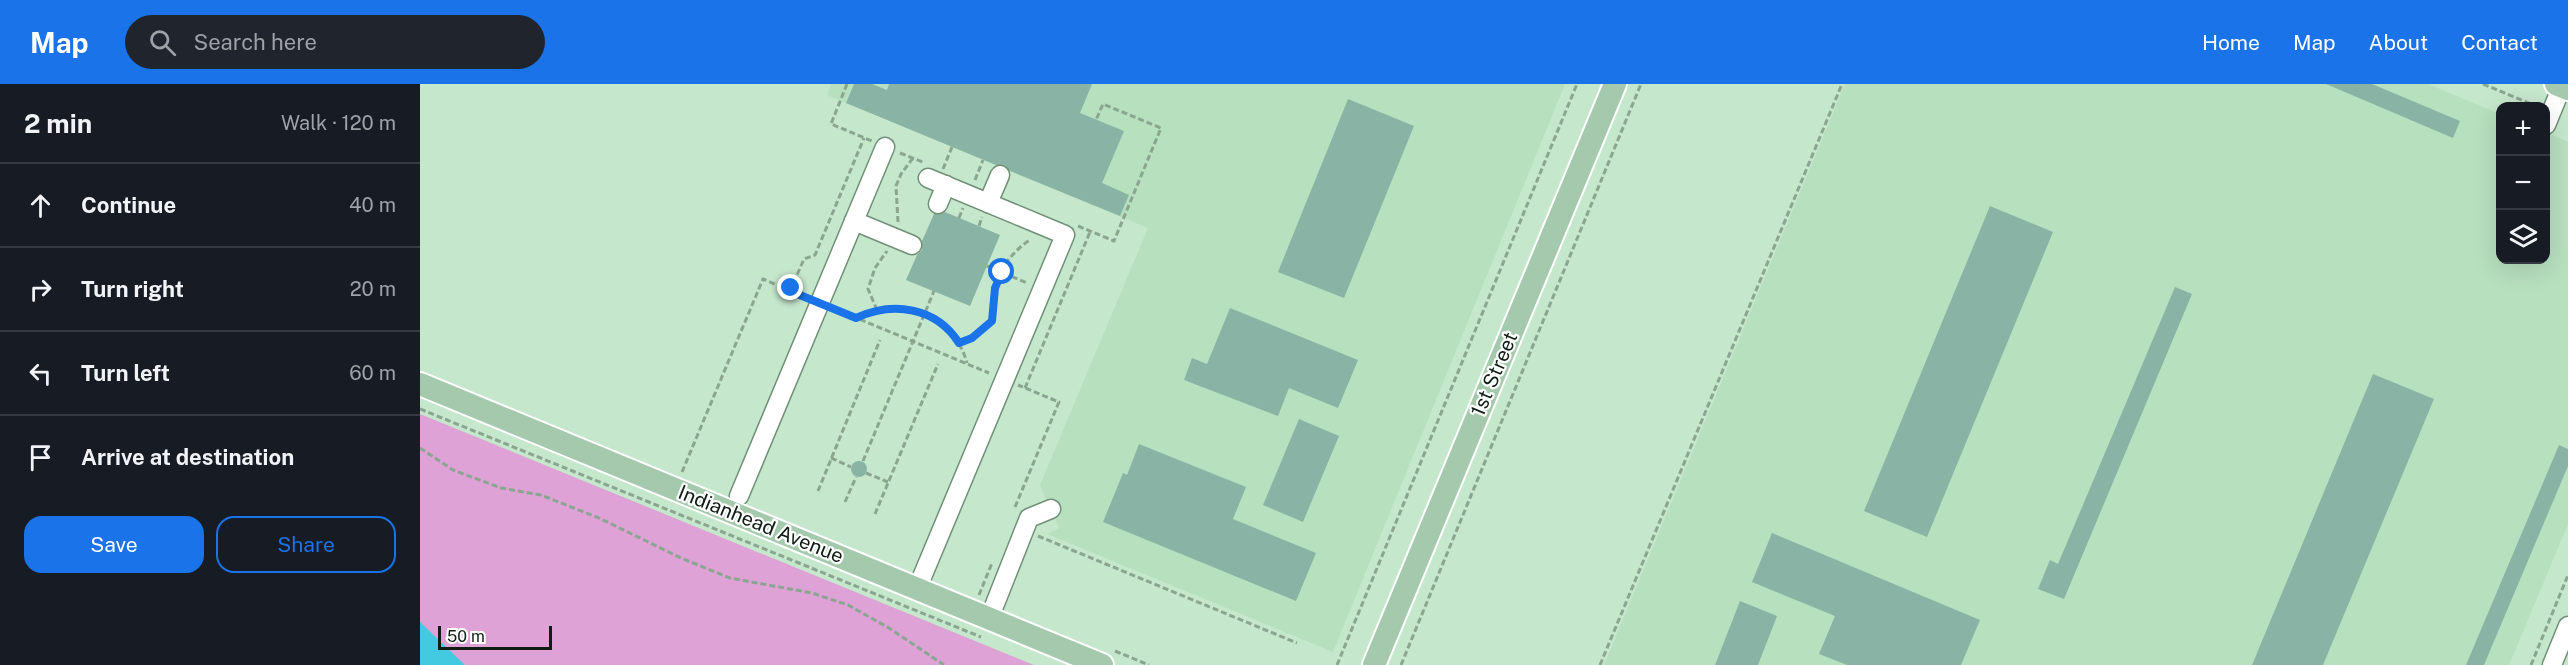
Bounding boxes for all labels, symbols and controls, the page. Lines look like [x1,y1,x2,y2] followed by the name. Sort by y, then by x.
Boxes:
[125,15,545,69] search box
[30,26,89,59] text: Map
[146,26,179,59] icon: search
[194,29,317,55] text: Search here
[2202,30,2260,55] text: Home
[2293,30,2336,55] text: Map
[2369,30,2428,55] text: About
[2461,30,2538,55] text: Contact
[2496,102,2550,264] map controls
[2496,102,2550,156] button: +
[24,108,92,139] text: 2 min
[281,111,396,135] text: Walk · 120 m
[2496,156,2550,210] button: −
[24,189,57,222] icon: ahead
[81,192,176,218] text: Continue
[349,193,396,217] text: 40 m
[2496,210,2550,264] button: layers
[988,258,1014,284] route start
[24,273,57,306] icon: right
[777,274,803,300] route end
[81,276,184,302] text: Turn right
[350,277,396,301] text: 20 m
[1466,328,1522,420] street label: 1st Street
[24,357,57,390] icon: left
[81,360,170,386] text: Turn left
[349,361,396,385] text: 60 m
[24,441,57,474] icon: arrive
[81,444,294,470] text: Arrive at destination
[675,480,847,568] street label: Indianhead Avenue
[24,516,204,573] button: Save
[216,516,396,573] button: Share
[438,623,552,650] scale bar
[447,627,485,646] text: 50 m

